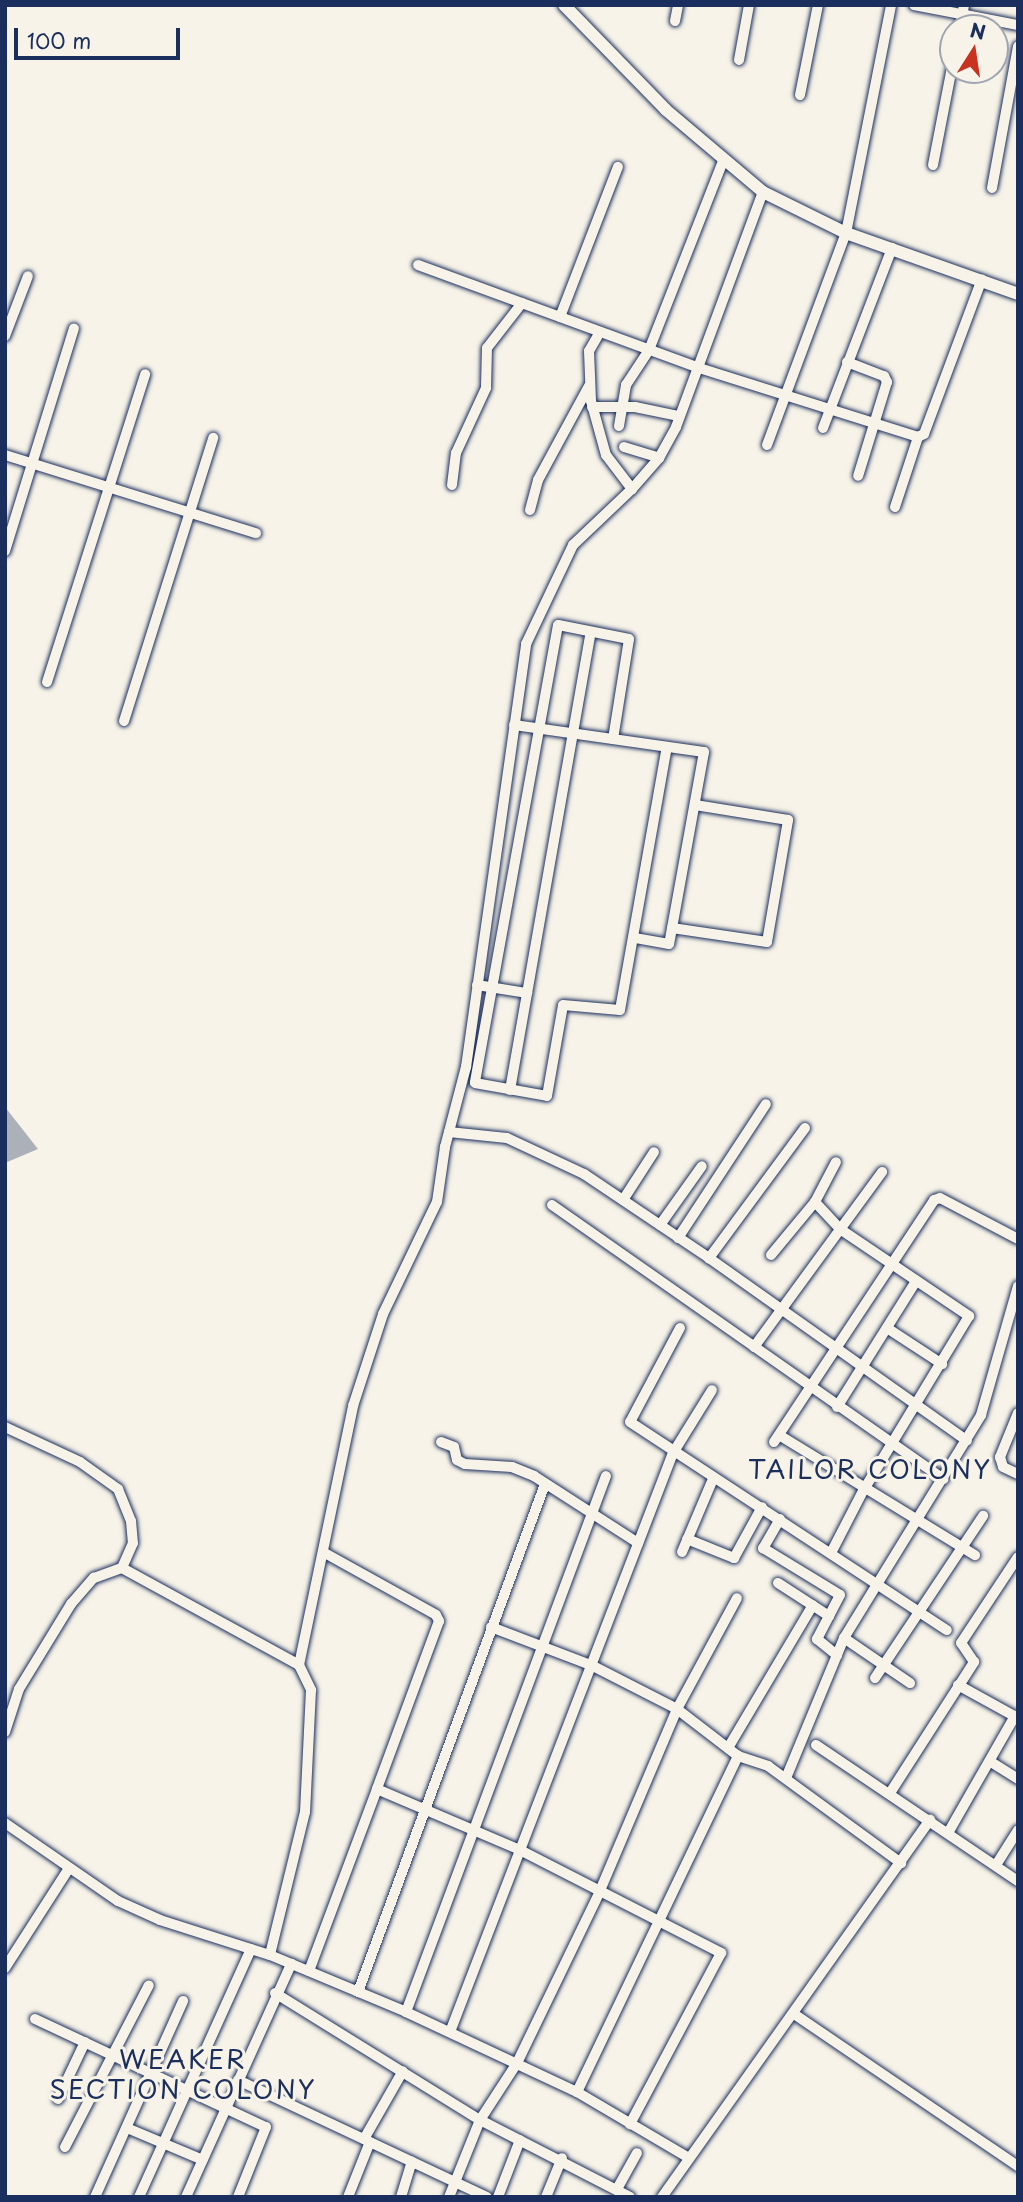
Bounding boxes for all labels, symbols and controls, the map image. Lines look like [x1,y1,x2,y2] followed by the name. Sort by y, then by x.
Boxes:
[18,14,184,58] scale bar
[939,14,1009,84] north arrow
[968,15,988,46] text: N
[27,24,91,56] text: 100 m
[753,1453,987,1485] district label: TAILOR COLONY
[52,2043,314,2104] district label: WEAKER SECTION COLONY

